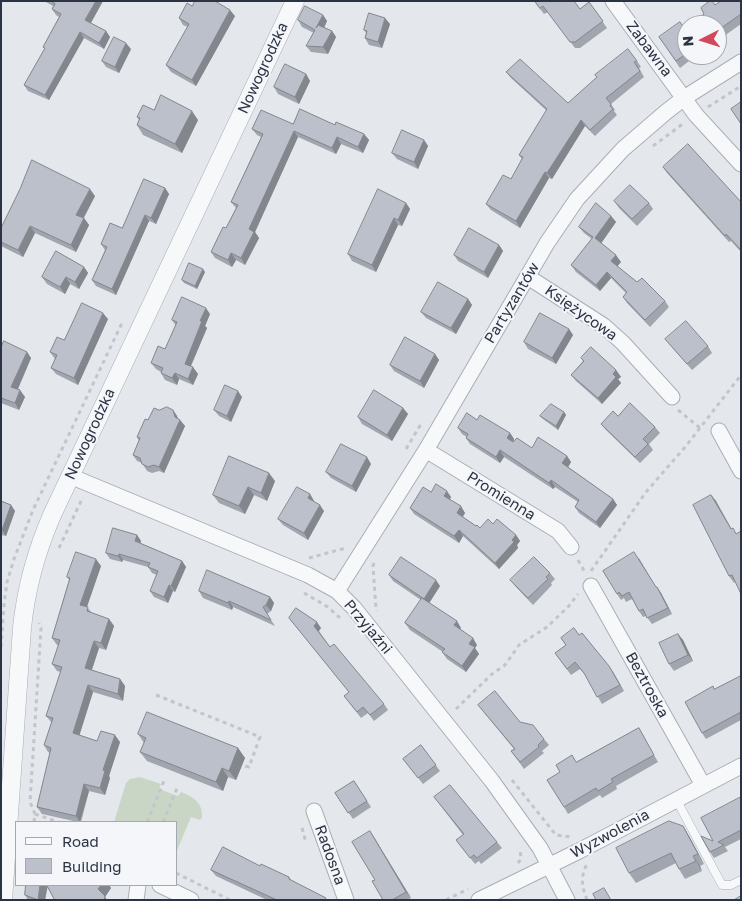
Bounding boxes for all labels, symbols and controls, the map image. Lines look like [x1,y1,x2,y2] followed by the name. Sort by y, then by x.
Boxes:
[677,15,727,65] north arrow
[622,18,676,80] street label: Zabawna
[234,19,292,117] street label: Nowogrodzka
[679,35,696,47] text: N
[481,259,543,347] street label: Partyzantów
[541,282,621,344] street label: Księżycowa
[61,385,119,483] street label: Nowogrodzka
[463,468,539,524] street label: Promienna
[340,596,396,658] street label: Przyjaźni
[622,649,672,721] street label: Beztroska
[568,806,652,862] street label: Wyzwolenia
[15,821,178,886] legend
[311,823,349,887] street label: Radosna
[62,832,99,850] text: Road
[62,857,122,875] text: Building

